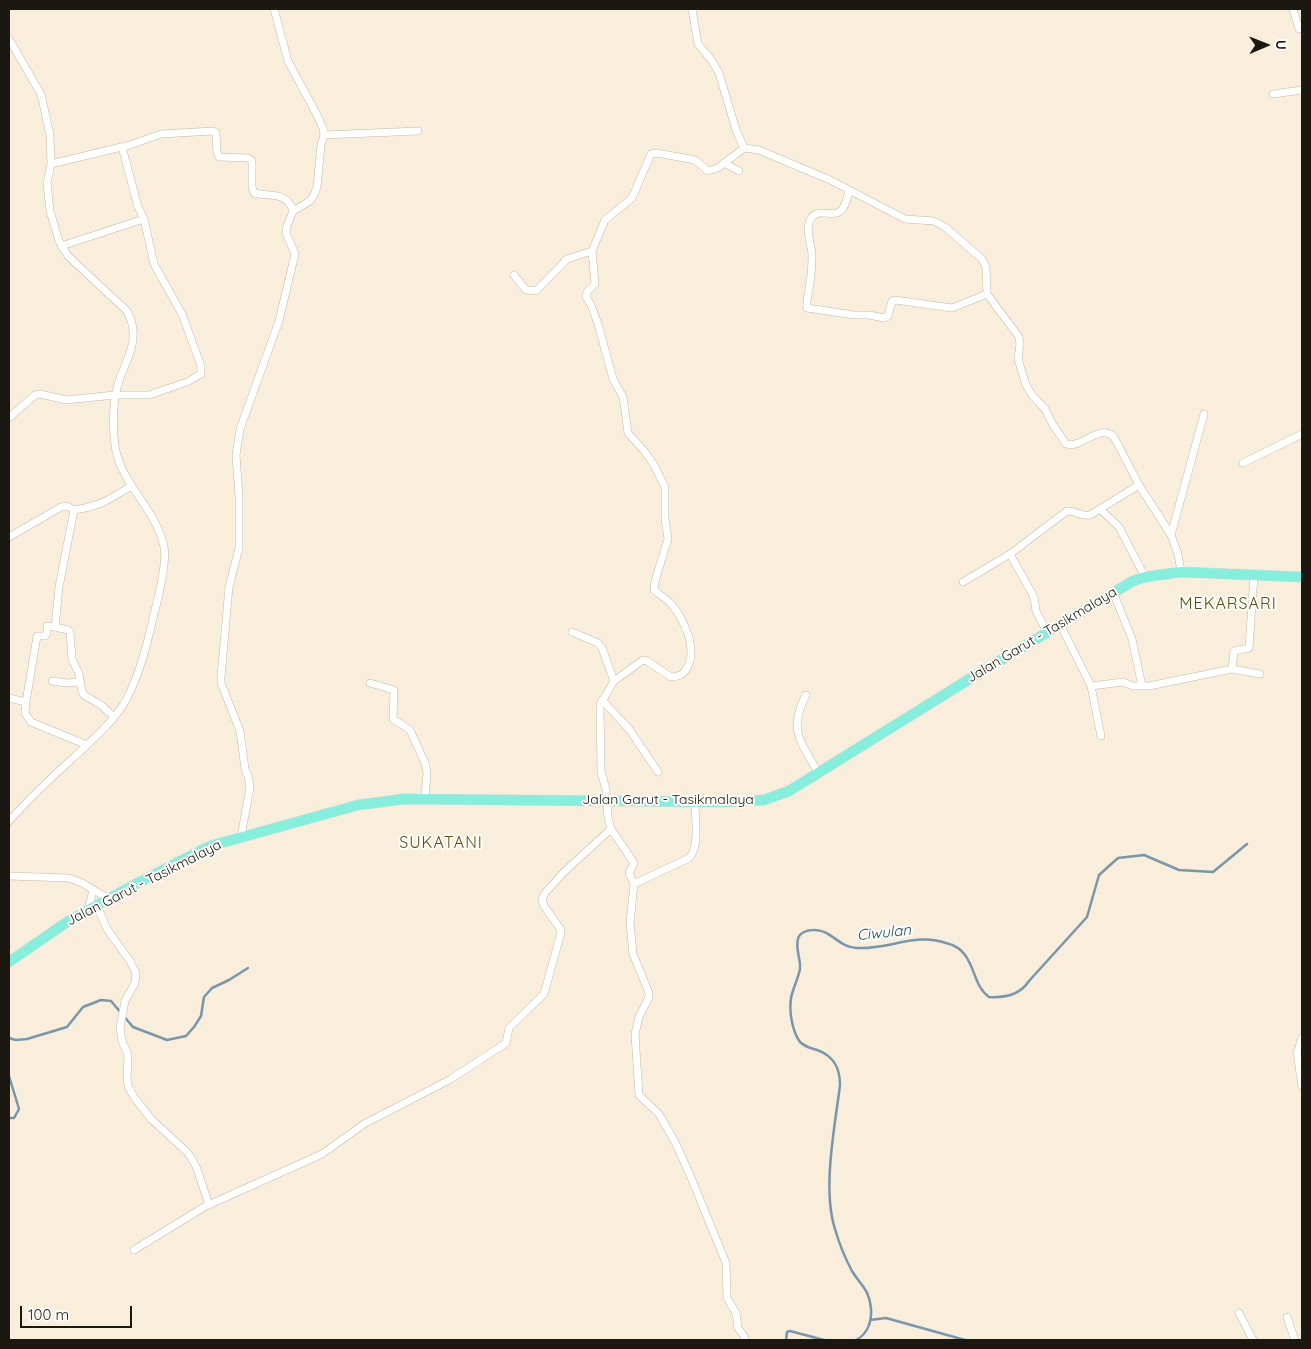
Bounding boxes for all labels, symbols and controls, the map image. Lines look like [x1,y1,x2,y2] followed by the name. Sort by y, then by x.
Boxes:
[1241,20,1291,70] north arrow
[1272,40,1290,50] text: U
[964,584,1120,686] street label: Jalan Garut - Tasikmalaya
[1178,594,1278,614] district label: MEKARSARI
[582,792,754,808] street label: Jalan Garut - Tasikmalaya
[398,833,484,853] district label: SUKATANI
[64,837,224,929] street label: Jalan Garut - Tasikmalaya
[856,921,912,945] water label: Ciwulan
[22,1296,135,1328] scale bar
[28,1305,69,1324] text: 100 m

